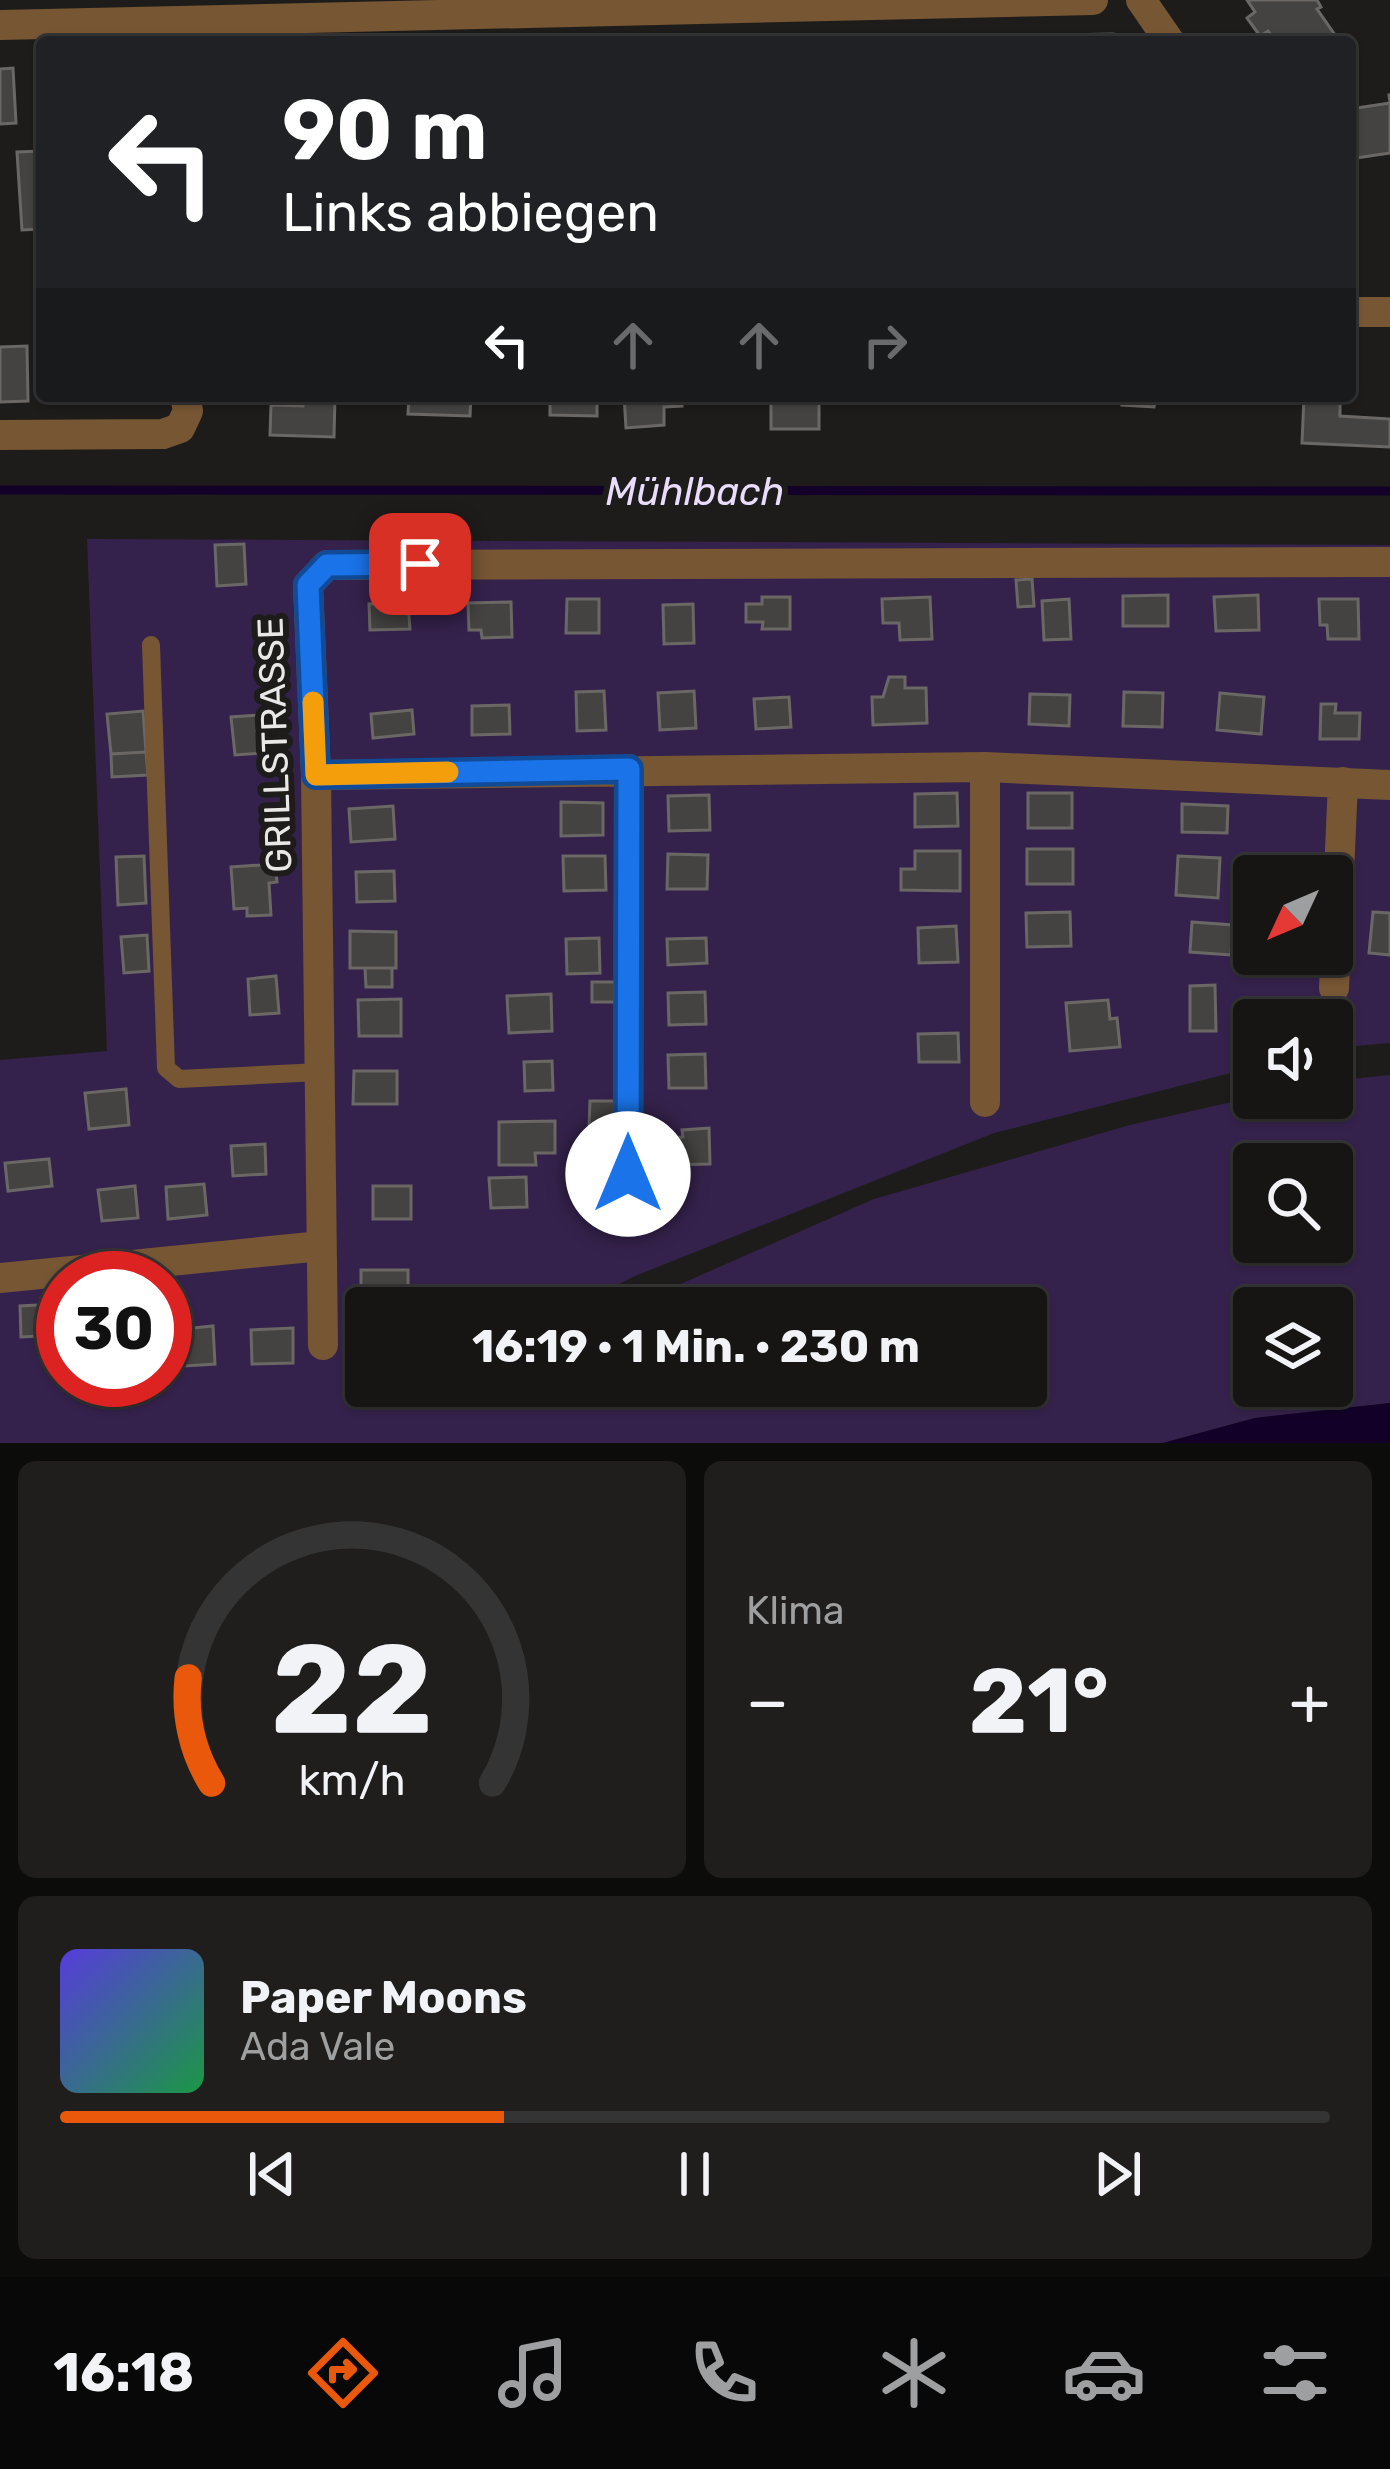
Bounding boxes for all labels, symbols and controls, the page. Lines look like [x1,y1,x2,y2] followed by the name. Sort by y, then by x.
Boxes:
[282,80,488,180] text: 90 m
[84,84,240,240] icon: left
[282,181,659,245] text: Links abbiegen
[474,312,540,378] icon: left
[600,312,666,378] icon: ahead
[726,312,792,378] icon: ahead
[852,312,918,378] icon: right
[605,469,785,515] water label: Mühlbach
[369,513,471,615] pin
[387,531,453,597] icon: arrive
[249,617,300,873] street label: GRILLSTRASSE
[1233,855,1353,975] north arrow
[1233,855,1353,1407] map controls
[1233,999,1353,1119] button: sound
[565,1111,691,1237] position arrow
[1233,1143,1353,1263] button: search
[36,1251,192,1407] speed limit sign: 30
[1233,1287,1353,1407] button: layers
[472,1320,920,1373] text: 16:19 · 1 Min. · 230 m
[746,1588,845,1634] text: Klima
[271,1615,433,1763] text: 22
[969,1648,1109,1755] text: 21°
[746,1662,789,1741] text: −
[1289,1662,1330,1741] text: +
[298,1754,406,1805] text: km/h
[240,1971,527,2024] text: Paper Moons
[240,2024,395,2070] text: Ada Vale
[239,2141,305,2207] icon: previous
[662,2141,728,2207] icon: pause
[1085,2141,1151,2207] icon: next
[301,2331,385,2415] icon: directions
[491,2331,575,2415] icon: music
[682,2331,766,2415] icon: phone
[872,2331,956,2415] icon: climate
[1062,2331,1146,2415] icon: car
[1253,2331,1337,2415] icon: filters
[53,2341,194,2405] text: 16:18

